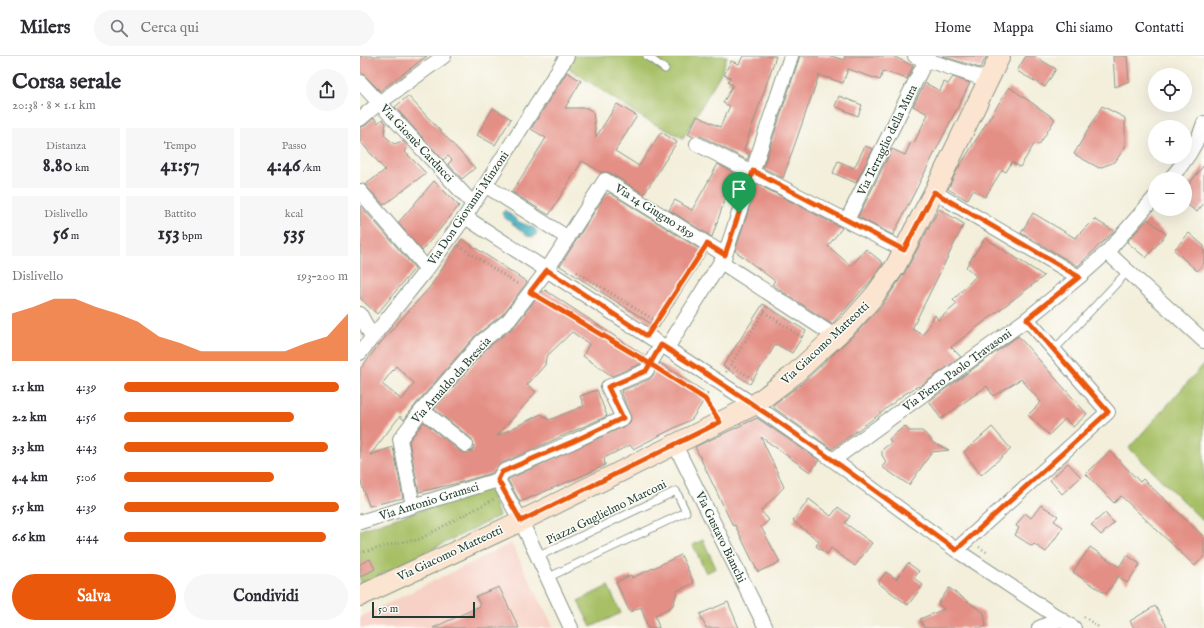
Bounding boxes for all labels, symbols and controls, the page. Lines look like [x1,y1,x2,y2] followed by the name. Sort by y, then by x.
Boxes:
[94,10,374,46] search box
[20,16,70,40] text: Milers
[108,17,130,39] icon: search
[140,18,199,37] text: Cerca qui
[935,19,971,37] text: Home
[993,19,1034,37] text: Mappa
[1056,19,1113,37] text: Chi siamo
[1135,19,1184,37] text: Contatti
[12,68,121,96] text: Corsa serale
[1148,68,1192,216] map controls
[1148,68,1192,112] button: locate
[306,69,348,111] button: share
[854,82,921,199] street label: Via Terraglio della Mura
[12,97,96,114] text: 20:38 · 8 × 1.1 km
[376,101,457,185] street label: Via Giosuè Carducci
[1148,120,1192,164] button: +
[46,139,86,153] text: Distanza
[164,139,196,153] text: Tempo
[282,139,306,153] text: Passo
[424,148,512,269] street label: Via Don Giovanni Minzoni
[43,153,73,178] text: 8.80
[160,153,200,178] text: 41:57
[267,153,300,178] text: 4:46
[73,161,89,175] text: km
[300,161,321,175] text: /km
[722,172,756,213] pin
[1148,172,1192,216] button: −
[728,178,750,200] icon: arrive
[611,180,698,242] street label: Via 14 Giugno 1859
[44,207,88,221] text: Dislivello
[164,207,196,221] text: Battito
[285,207,303,221] text: kcal
[53,221,68,246] text: 56
[158,221,180,246] text: 153
[283,221,305,246] text: 535
[68,229,79,243] text: m
[180,229,202,243] text: bpm
[12,268,63,285] text: Dislivello
[297,268,348,285] text: 193–200 m
[777,299,872,389] street label: Via Giacomo Matteotti
[899,326,1015,416] street label: Via Pietro Paolo Travasoni
[408,333,495,428] street label: Via Arnaldo da Brescia
[12,379,44,396] text: 1.1 km
[76,379,96,396] text: 4:39
[12,409,47,426] text: 2.2 km
[76,409,96,426] text: 4:56
[12,439,44,456] text: 3.3 km
[76,439,97,456] text: 4:43
[12,469,48,486] text: 4.4 km
[76,469,96,486] text: 5:06
[544,477,669,548] street label: Piazza Guglielmo Marconi
[377,479,481,524] street label: Via Antonio Gramsci
[691,488,749,585] street label: Via Gustavo Bianchi
[12,499,44,516] text: 5.5 km
[76,499,96,516] text: 4:39
[394,522,505,585] street label: Via Giacomo Matteotti
[12,529,46,546] text: 6.6 km
[76,529,99,546] text: 4:44
[12,574,176,620] button: Salva
[184,574,348,620] button: Condividi
[372,600,475,619] scale bar
[378,602,398,616] text: 50 m

